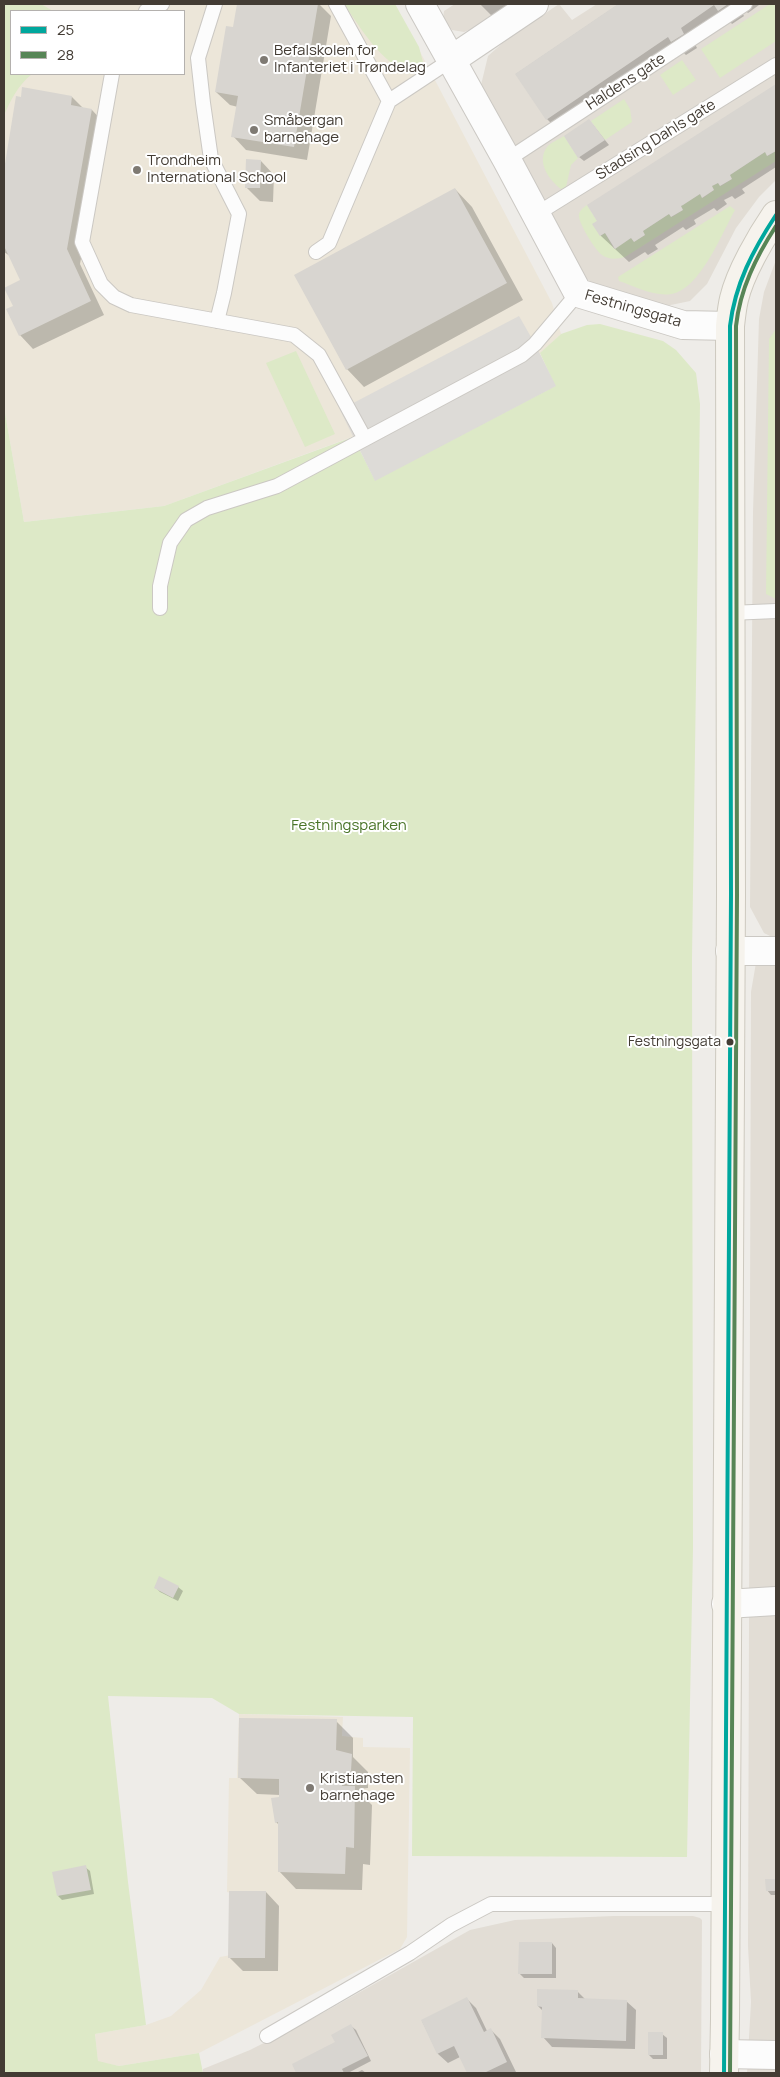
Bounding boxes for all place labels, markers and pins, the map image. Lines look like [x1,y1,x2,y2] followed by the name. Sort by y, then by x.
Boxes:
[274,42,426,77] place label: Befalskolen for Infanteriet i Trøndelag
[258,54,270,66] marker: Befalskolen for Infanteriet i Trøndelag
[264,112,343,147] place label: Småbergan barnehage
[248,124,260,136] marker: Småbergan barnehage
[147,152,286,187] place label: Trondheim International School
[131,164,143,176] marker: Trondheim International School
[628,1034,721,1050] place label: Festningsgata
[725,1037,735,1047] marker: Festningsgata
[320,1770,403,1805] place label: Kristiansten barnehage
[304,1782,316,1794] marker: Kristiansten barnehage

